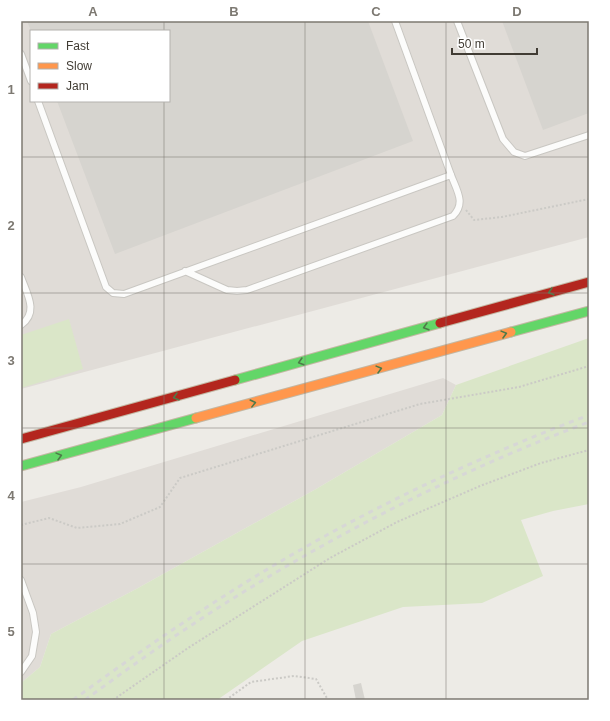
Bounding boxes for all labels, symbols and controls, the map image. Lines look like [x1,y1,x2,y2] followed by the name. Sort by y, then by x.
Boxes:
[88,4,98,19] text: A
[229,4,239,19] text: B
[371,4,381,19] text: C
[512,4,522,19] text: D
[30,30,170,102] legend
[452,30,537,56] scale bar
[458,37,485,51] text: 50 m
[66,39,90,53] text: Fast
[66,59,92,73] text: Slow
[66,79,89,93] text: Jam
[7,82,15,97] text: 1
[7,218,15,233] text: 2
[548,287,555,296] one-way arrow
[423,322,430,331] one-way arrow
[501,331,507,339] one-way arrow
[7,353,15,368] text: 3
[298,357,305,366] one-way arrow
[375,365,382,374] one-way arrow
[172,392,179,400] one-way arrow
[249,399,256,408] one-way arrow
[55,452,62,461] one-way arrow
[7,488,15,503] text: 4
[7,624,15,639] text: 5

